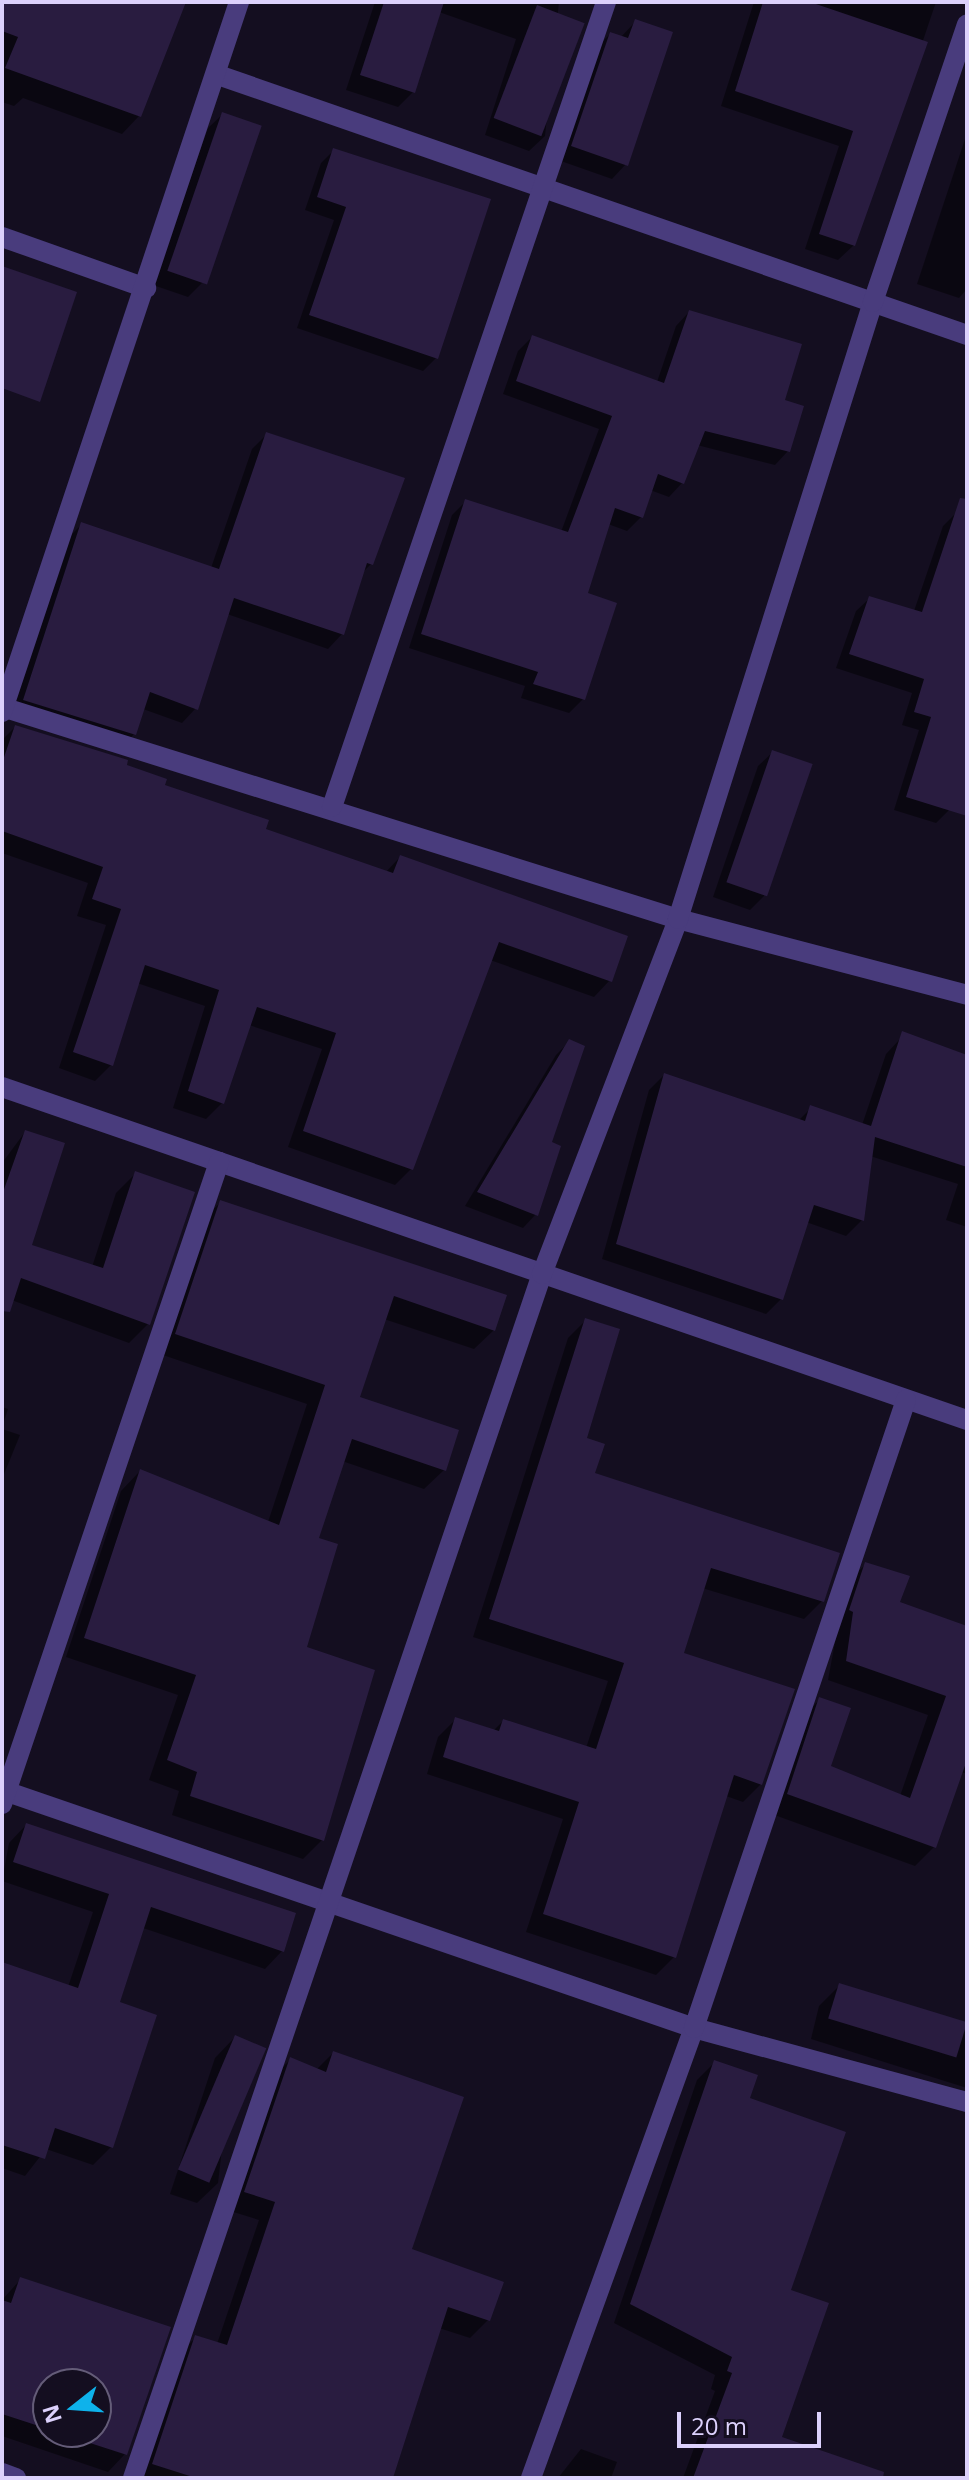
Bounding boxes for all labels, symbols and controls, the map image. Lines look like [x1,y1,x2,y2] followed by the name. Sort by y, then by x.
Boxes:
[32,2368,112,2448] north arrow
[681,2396,825,2446] scale bar
[34,2401,68,2427] text: N
[691,2409,747,2442] text: 20 m

